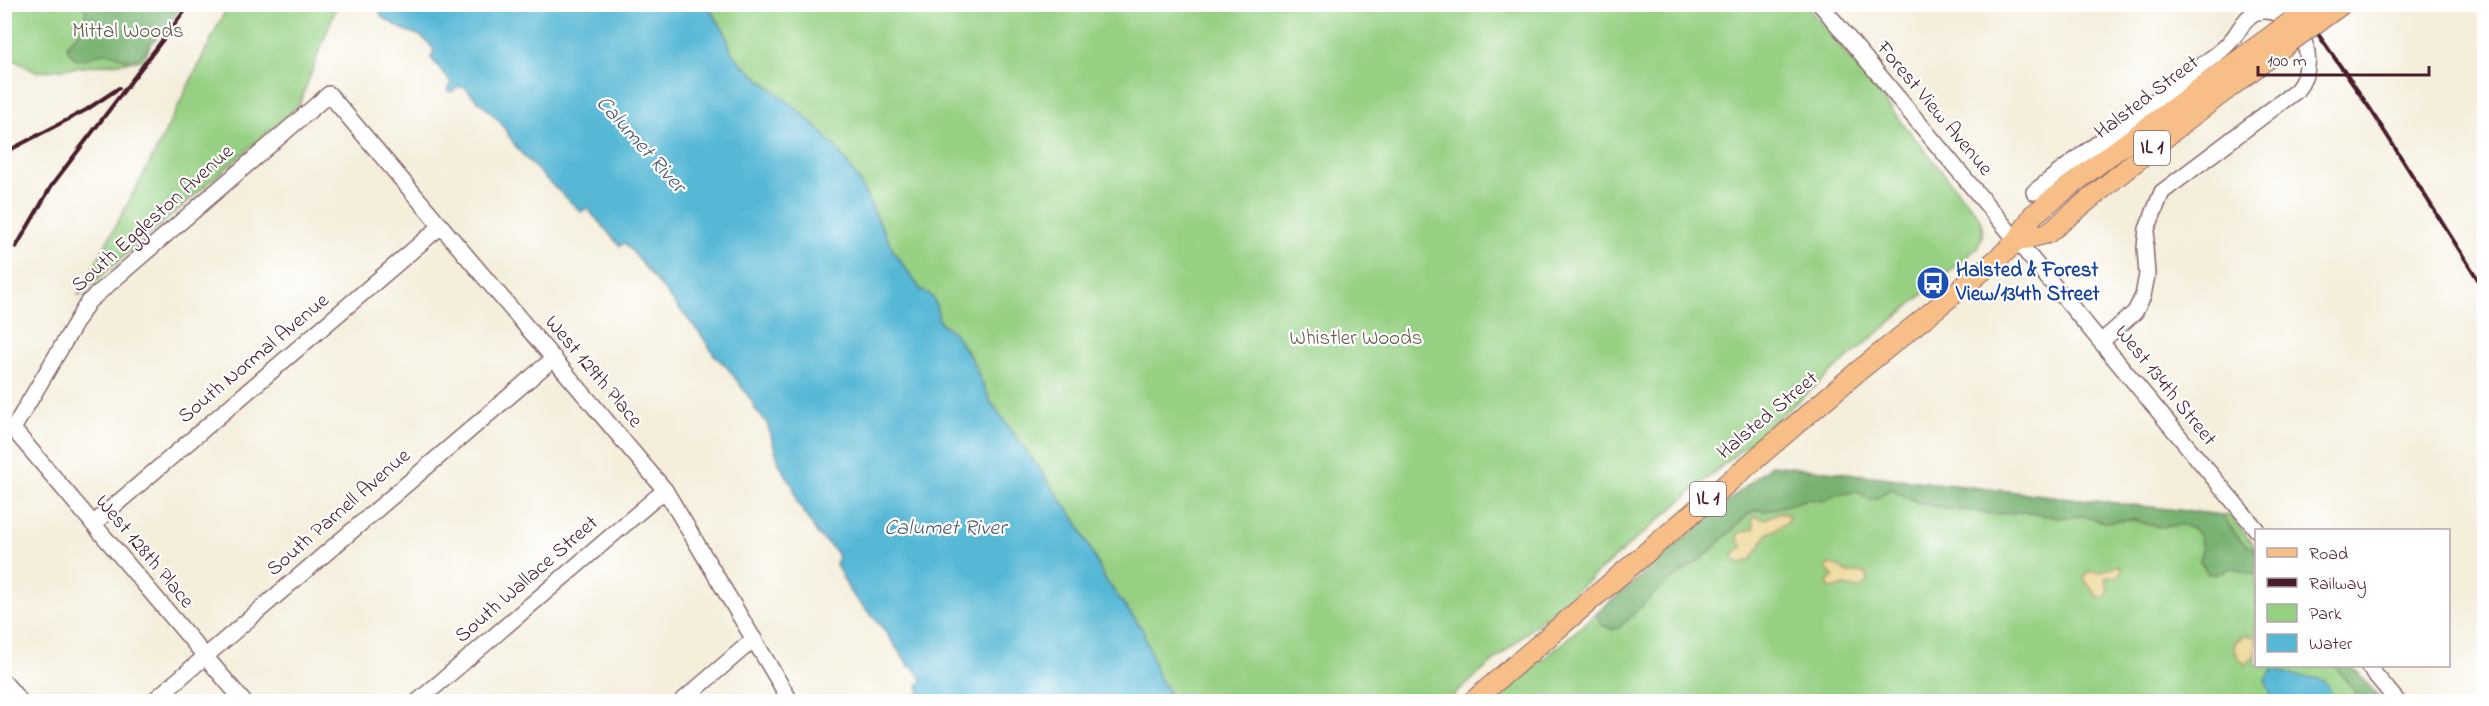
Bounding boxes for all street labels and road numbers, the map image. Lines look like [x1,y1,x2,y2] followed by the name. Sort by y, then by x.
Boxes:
[1868,34,2000,183] street label: Forest View Avenue
[2088,49,2206,147] street label: Halsted Street
[2134,131,2170,165] road number: IL 1
[65,137,243,302] street label: South Eggleston Avenue
[172,286,337,431] street label: South Normal Avenue
[537,309,650,435] street label: West 129th Place
[2107,319,2223,453] street label: West 134th Street
[1711,365,1825,467] street label: Halsted Street
[260,442,418,584] street label: South Parnell Avenue
[1690,482,1726,516] road number: IL 1
[87,489,201,616] street label: West 128th Place
[449,509,605,651] street label: South Wallace Street

